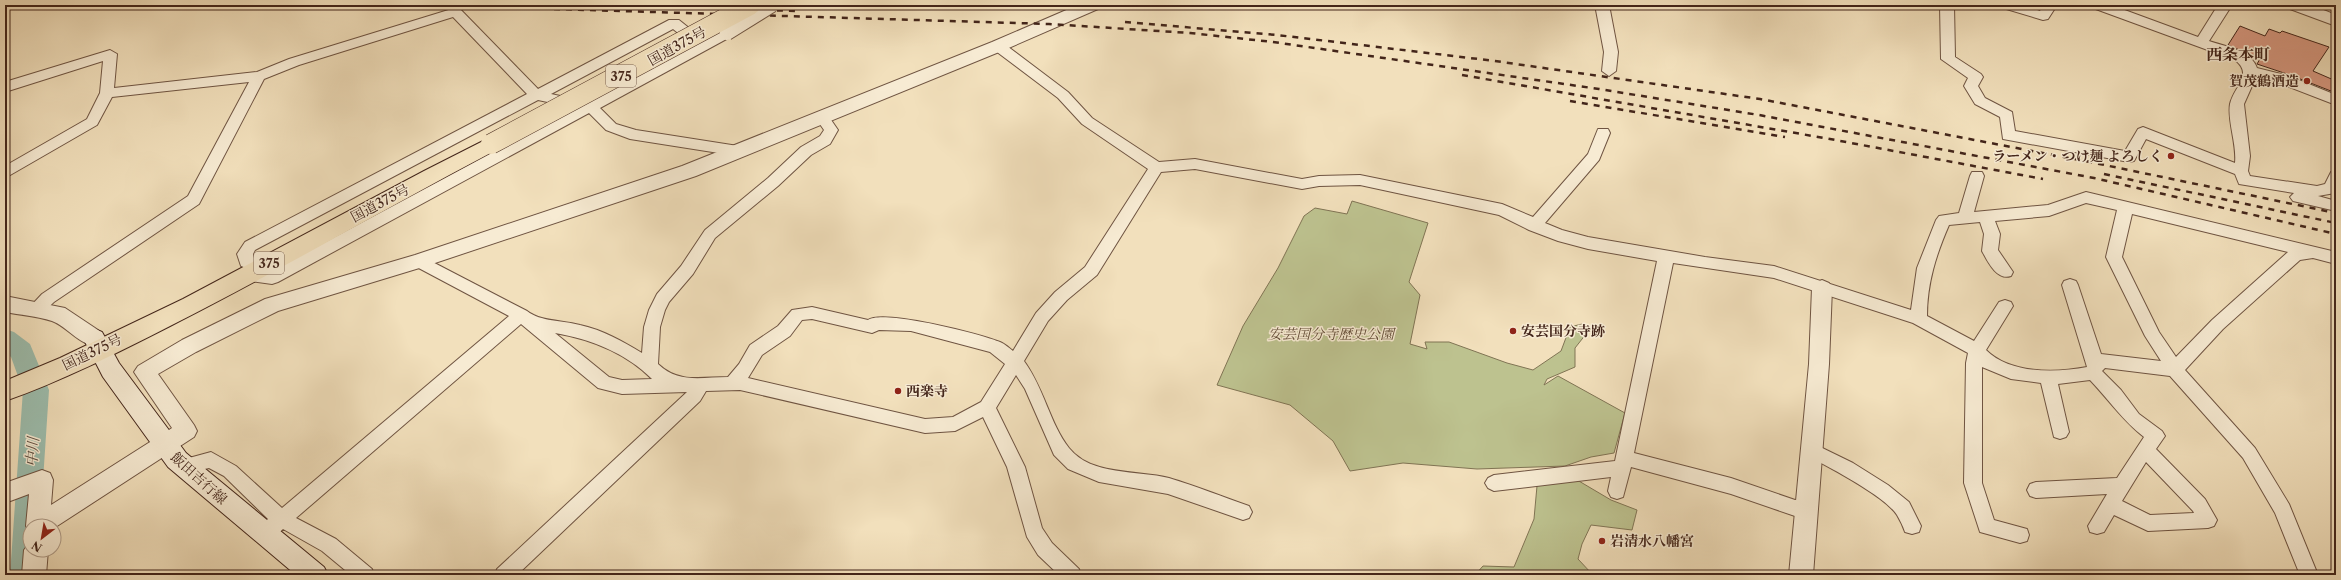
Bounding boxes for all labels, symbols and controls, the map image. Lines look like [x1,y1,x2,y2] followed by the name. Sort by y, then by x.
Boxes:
[645,23,709,69] street label: 国道375号
[2206,44,2270,64] district label: 西条本町
[606,65,636,87] road number: 375
[2229,72,2299,90] place label: 賀茂鶴酒造
[2302,76,2312,86] marker: 賀茂鶴酒造
[1992,147,2163,165] place label: ラーメン・つけ麺 よろしく
[2166,151,2176,161] marker: ラーメン・つけ麺 よろしく
[347,180,413,226] street label: 国道375号
[254,252,284,274] road number: 375
[1521,322,1605,340] place label: 安芸国分寺跡
[1268,325,1396,343] park label: 安芸国分寺歴史公園
[1508,326,1518,336] marker: 安芸国分寺跡
[59,330,125,374] street label: 国道375号
[906,382,948,400] place label: 西楽寺
[893,386,903,396] marker: 西楽寺
[21,434,43,468] water label: 中川
[167,448,231,508] street label: 飯田吉行線
[22,518,62,558] north arrow
[1610,532,1694,550] place label: 岩清水八幡宮
[1597,536,1607,546] marker: 岩清水八幡宮
[29,538,45,555] text: N

